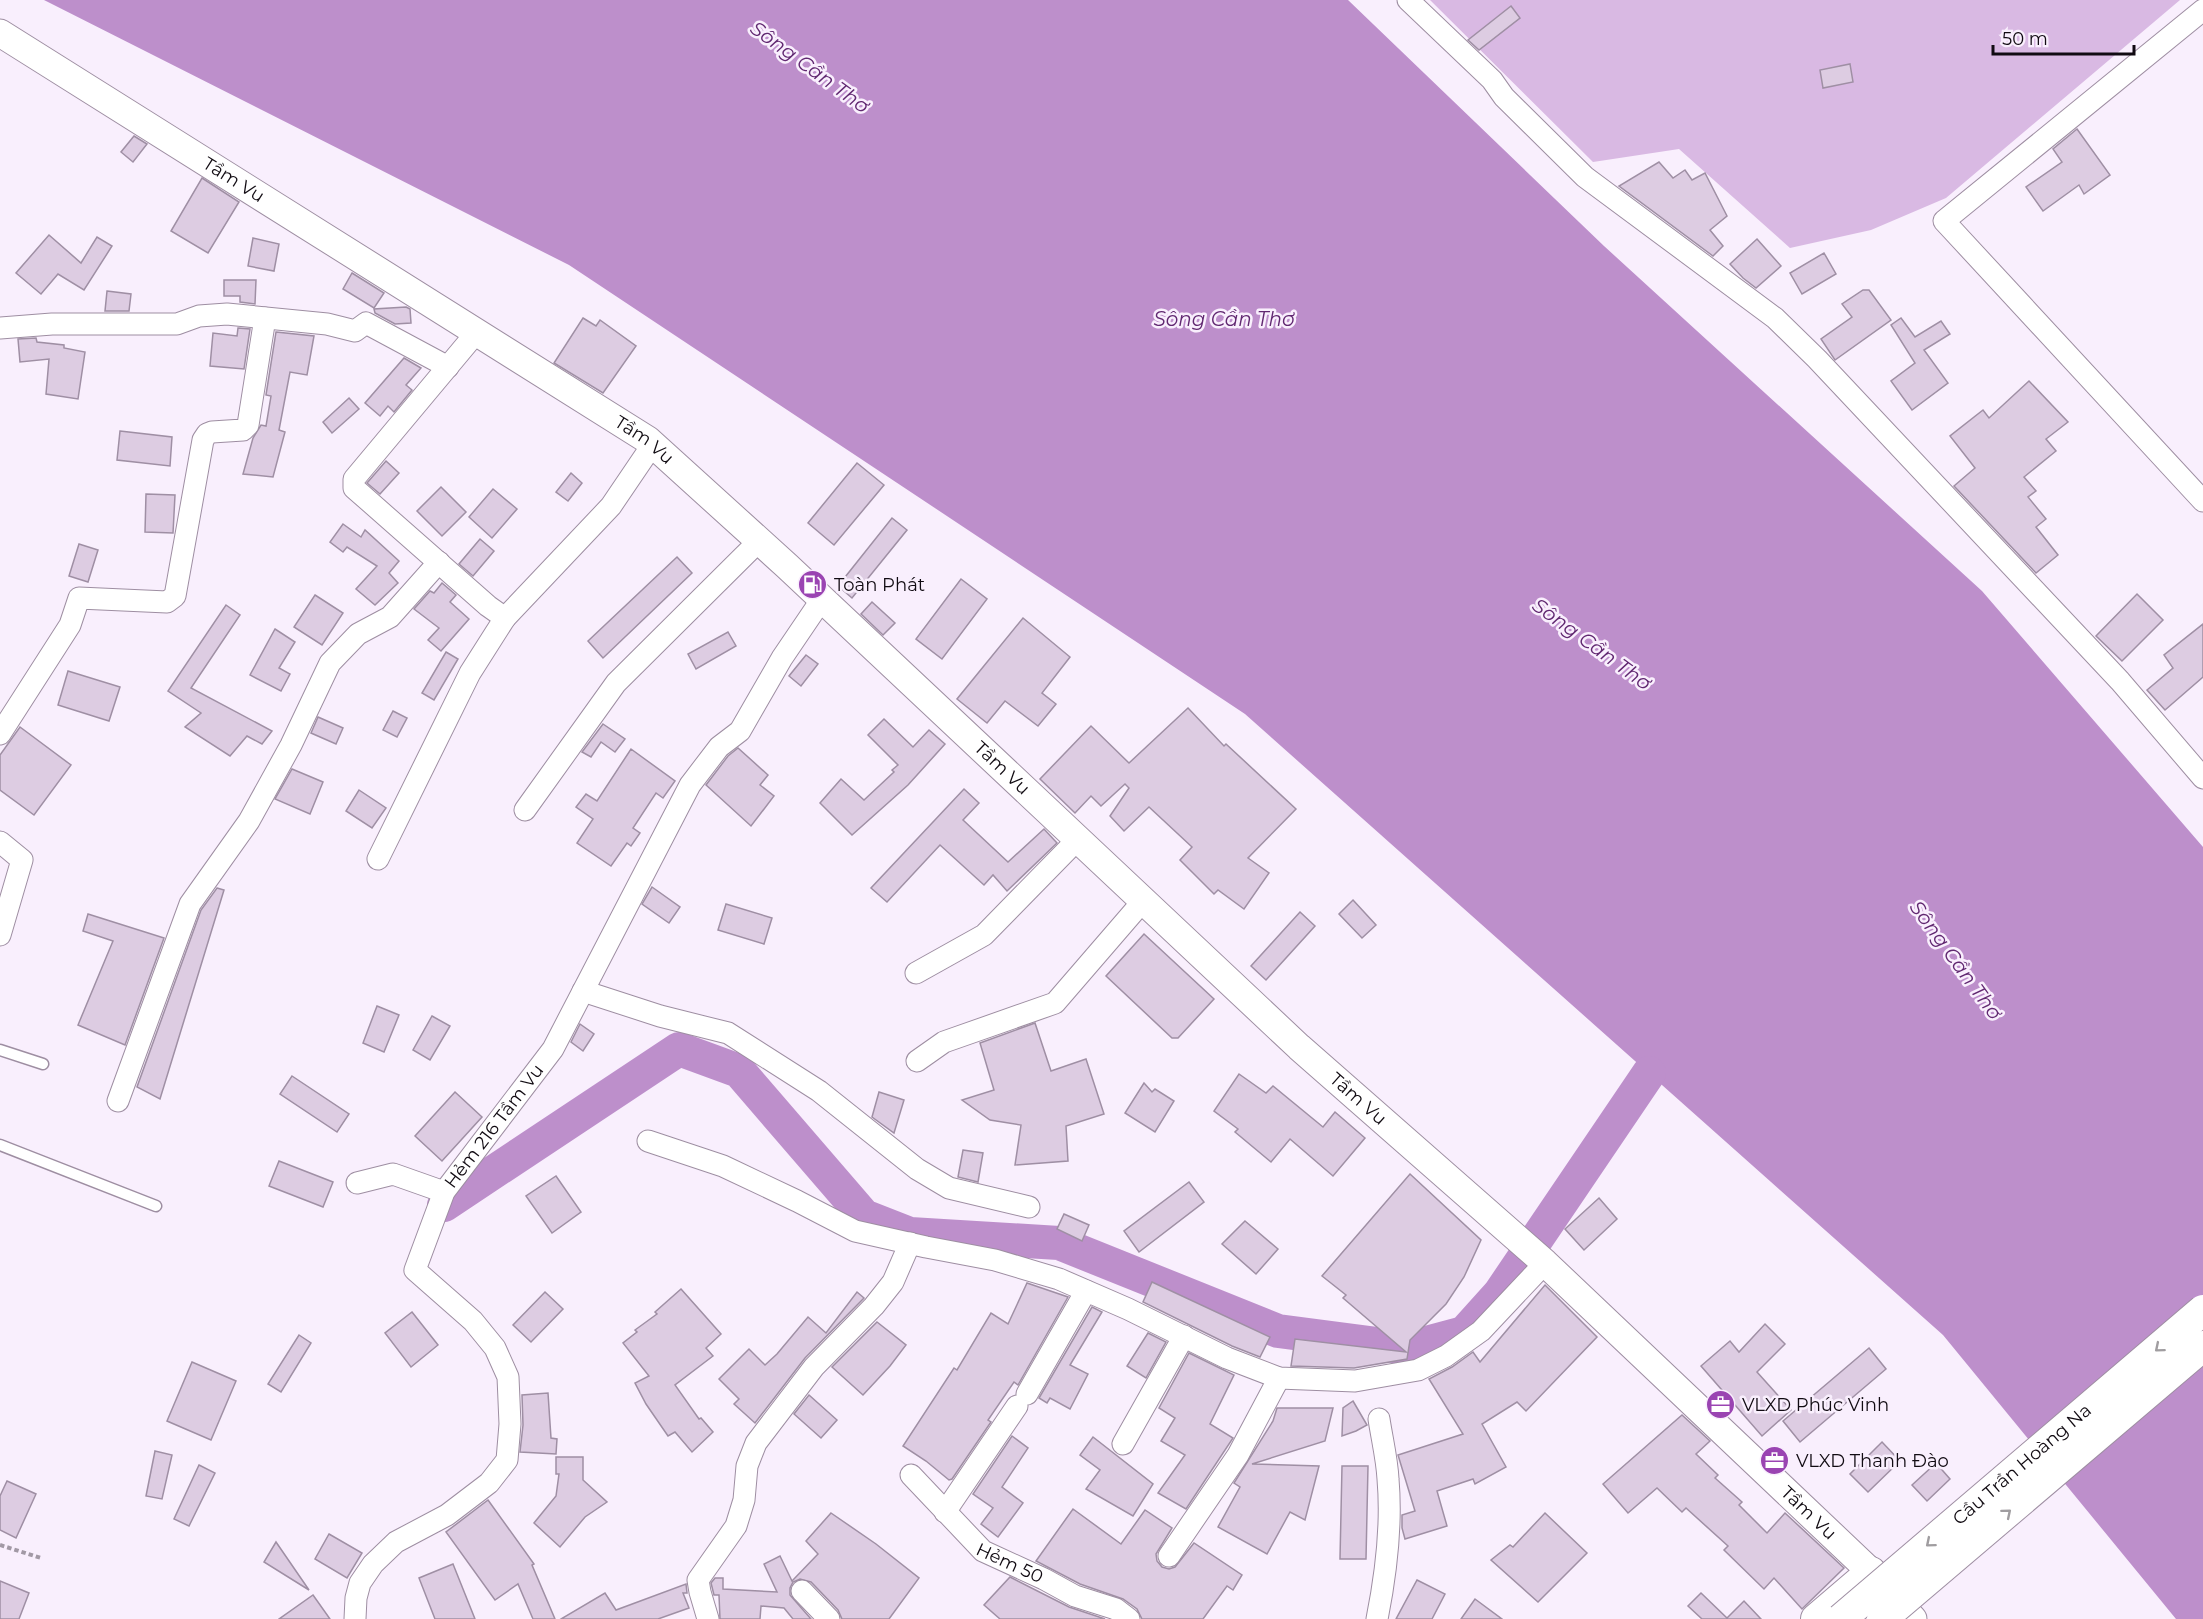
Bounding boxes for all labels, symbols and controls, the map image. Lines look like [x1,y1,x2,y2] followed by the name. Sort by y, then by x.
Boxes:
[746,16,874,118] water label: Sông Cần Thơ
[1993,18,2134,56] scale bar
[2002,28,2048,50] text: 50 m
[199,152,269,207] street label: Tầm Vu
[1153,307,1295,331] water label: Sông Cần Thơ
[610,411,678,469] street label: Tầm Vu
[797,569,829,601] fuel station icon: Toàn Phát
[834,574,925,596] place label: Toàn Phát
[1528,593,1656,695] water label: Sông Cần Thơ
[970,737,1035,800] street label: Tầm Vu
[1905,896,2007,1024] water label: Sông Cần Thơ
[440,1060,548,1193] street label: Hẻm 216 Tầm Vu
[1325,1068,1391,1130] street label: Tầm Vu
[2155,1341,2165,1352] one-way arrow
[1705,1389,1737,1421] office icon: VLXD Phúc Vinh
[1742,1394,1889,1416] place label: VLXD Phúc Vinh
[1948,1399,2096,1530] street label: Cầu Trần Hoàng Na
[1759,1445,1791,1477] office icon: VLXD Thanh Đào
[1796,1450,1949,1472] place label: VLXD Thanh Đào
[1776,1481,1841,1544] street label: Tầm Vu
[2000,1509,2011,1520] one-way arrow
[1926,1536,1937,1547] one-way arrow
[973,1538,1047,1588] street label: Hẻm 50

